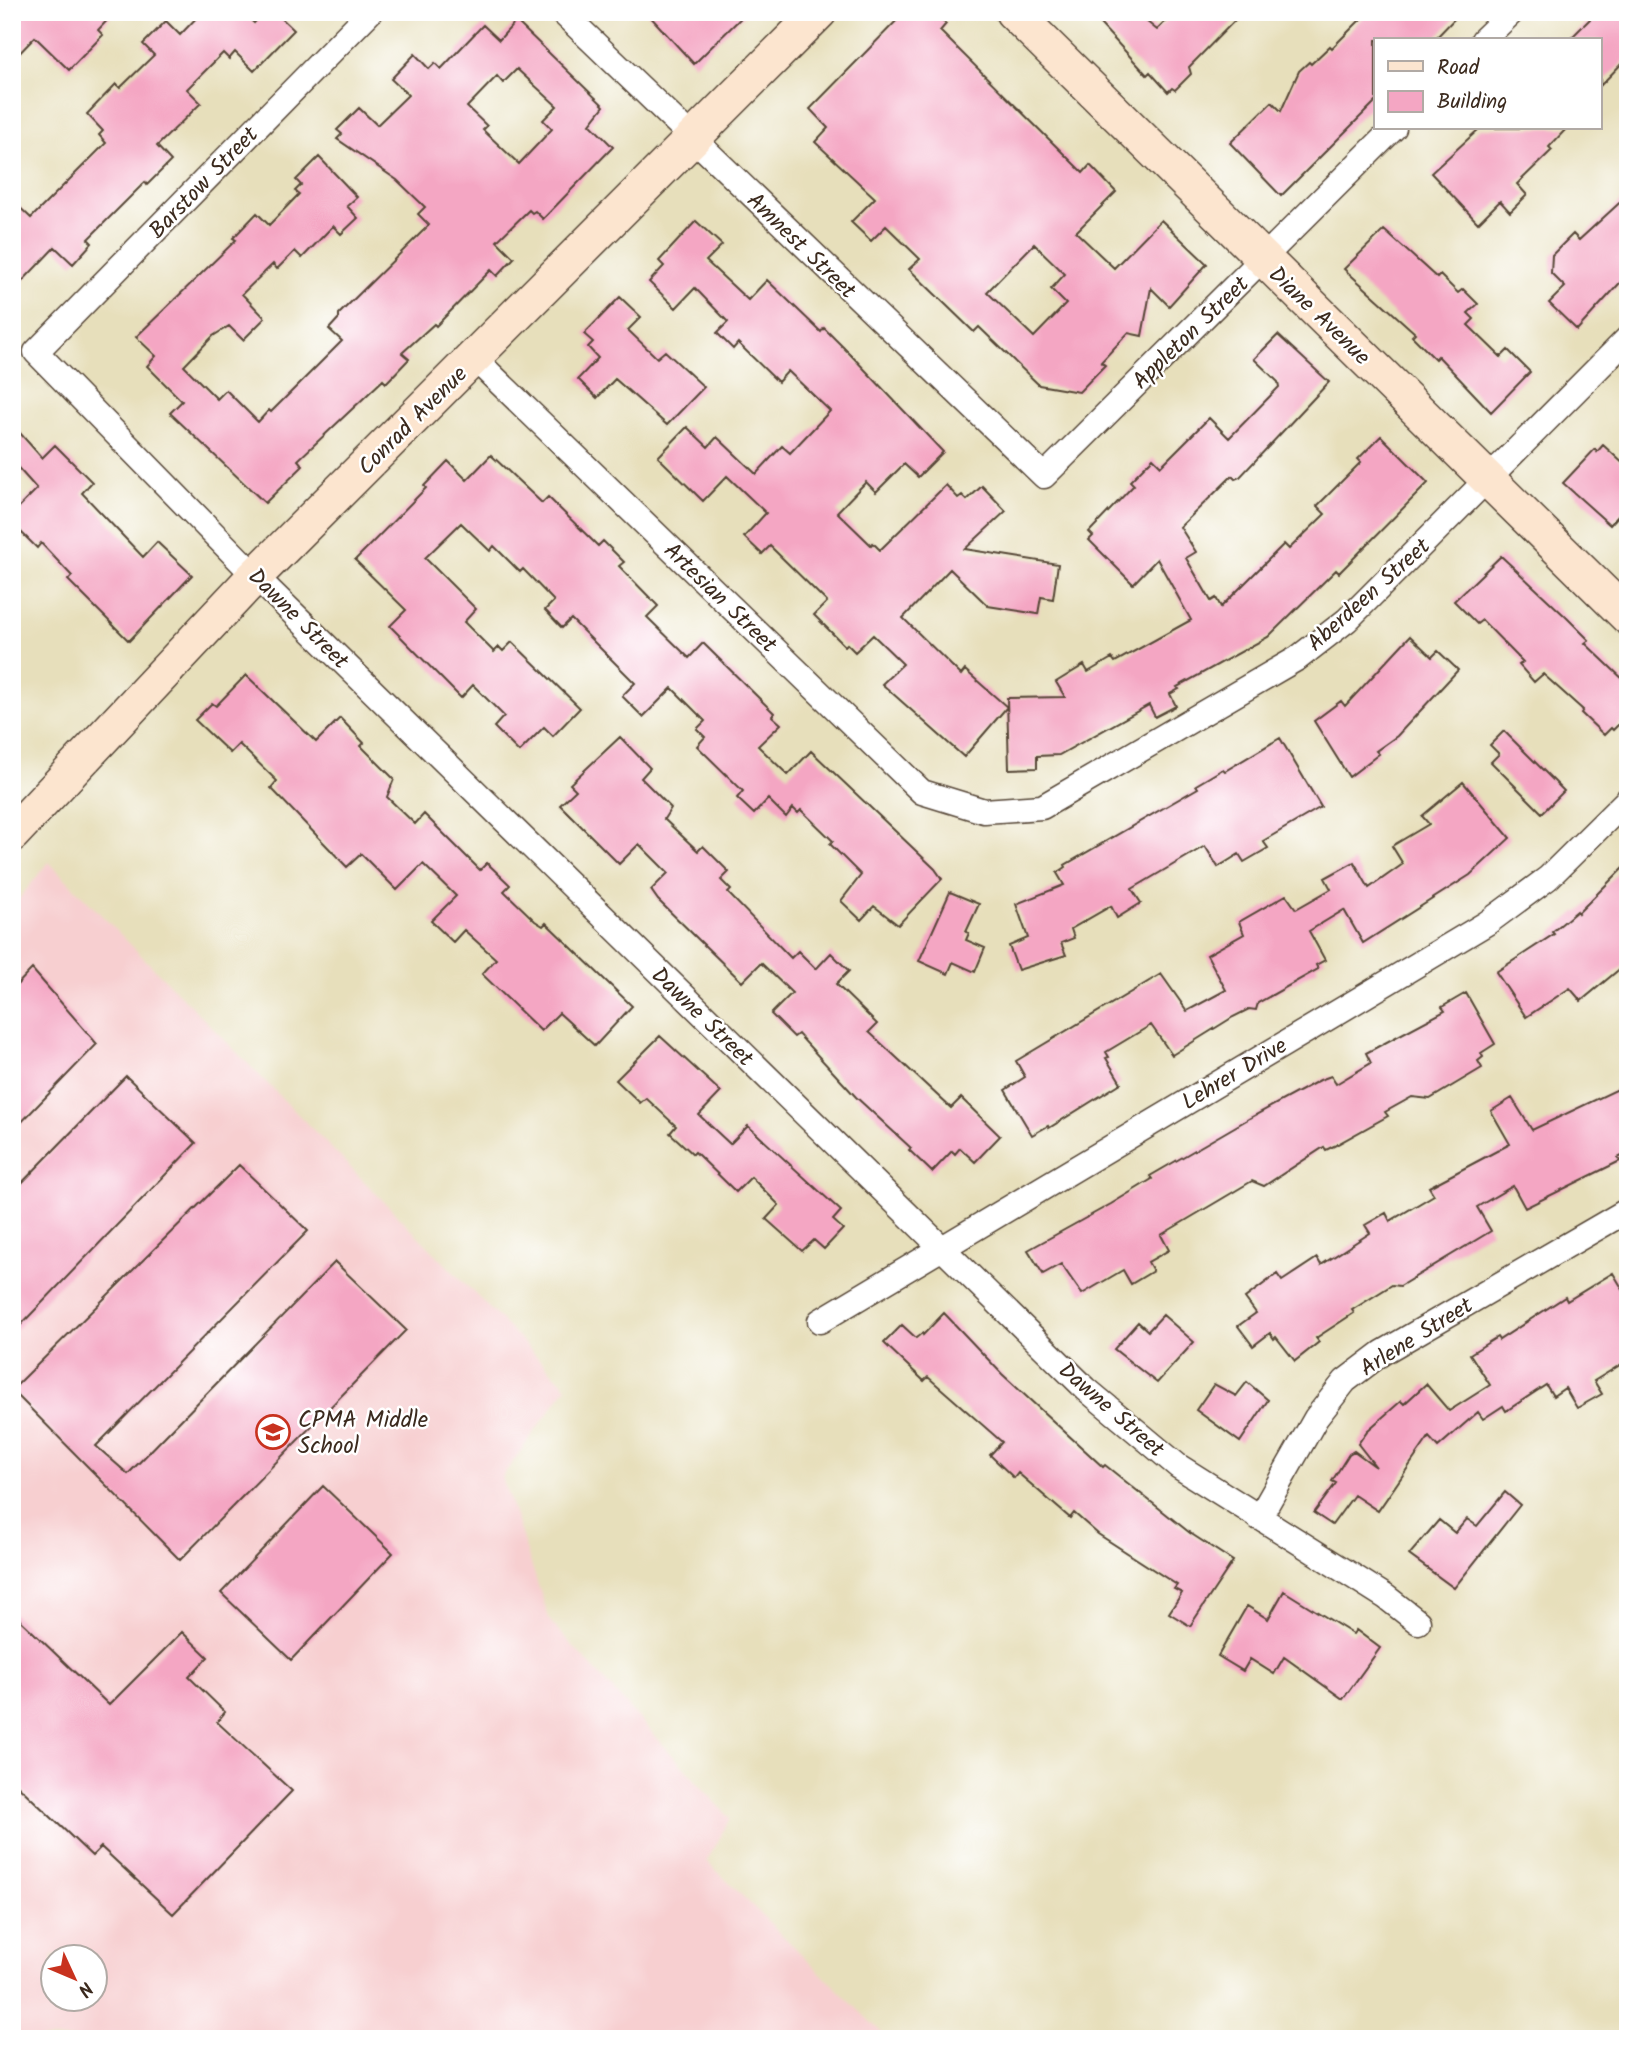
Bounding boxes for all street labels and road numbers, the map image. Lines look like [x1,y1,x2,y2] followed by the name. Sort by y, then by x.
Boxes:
[141,118,269,248] street label: Barstow Street
[737,184,865,309] street label: Amnest Street
[1259,258,1378,375] street label: Diane Avenue
[1125,267,1259,399] street label: Appleton Street
[350,358,477,485] street label: Conrad Avenue
[1299,529,1440,661] street label: Aberdeen Street
[654,535,786,663] street label: Artesian Street
[238,560,357,679] street label: Dawne Street
[642,959,762,1077] street label: Dawne Street
[1175,1029,1295,1121] street label: Lehrer Drive
[1353,1288,1482,1387] street label: Arlene Street
[1049,1354,1173,1468] street label: Dawne Street

